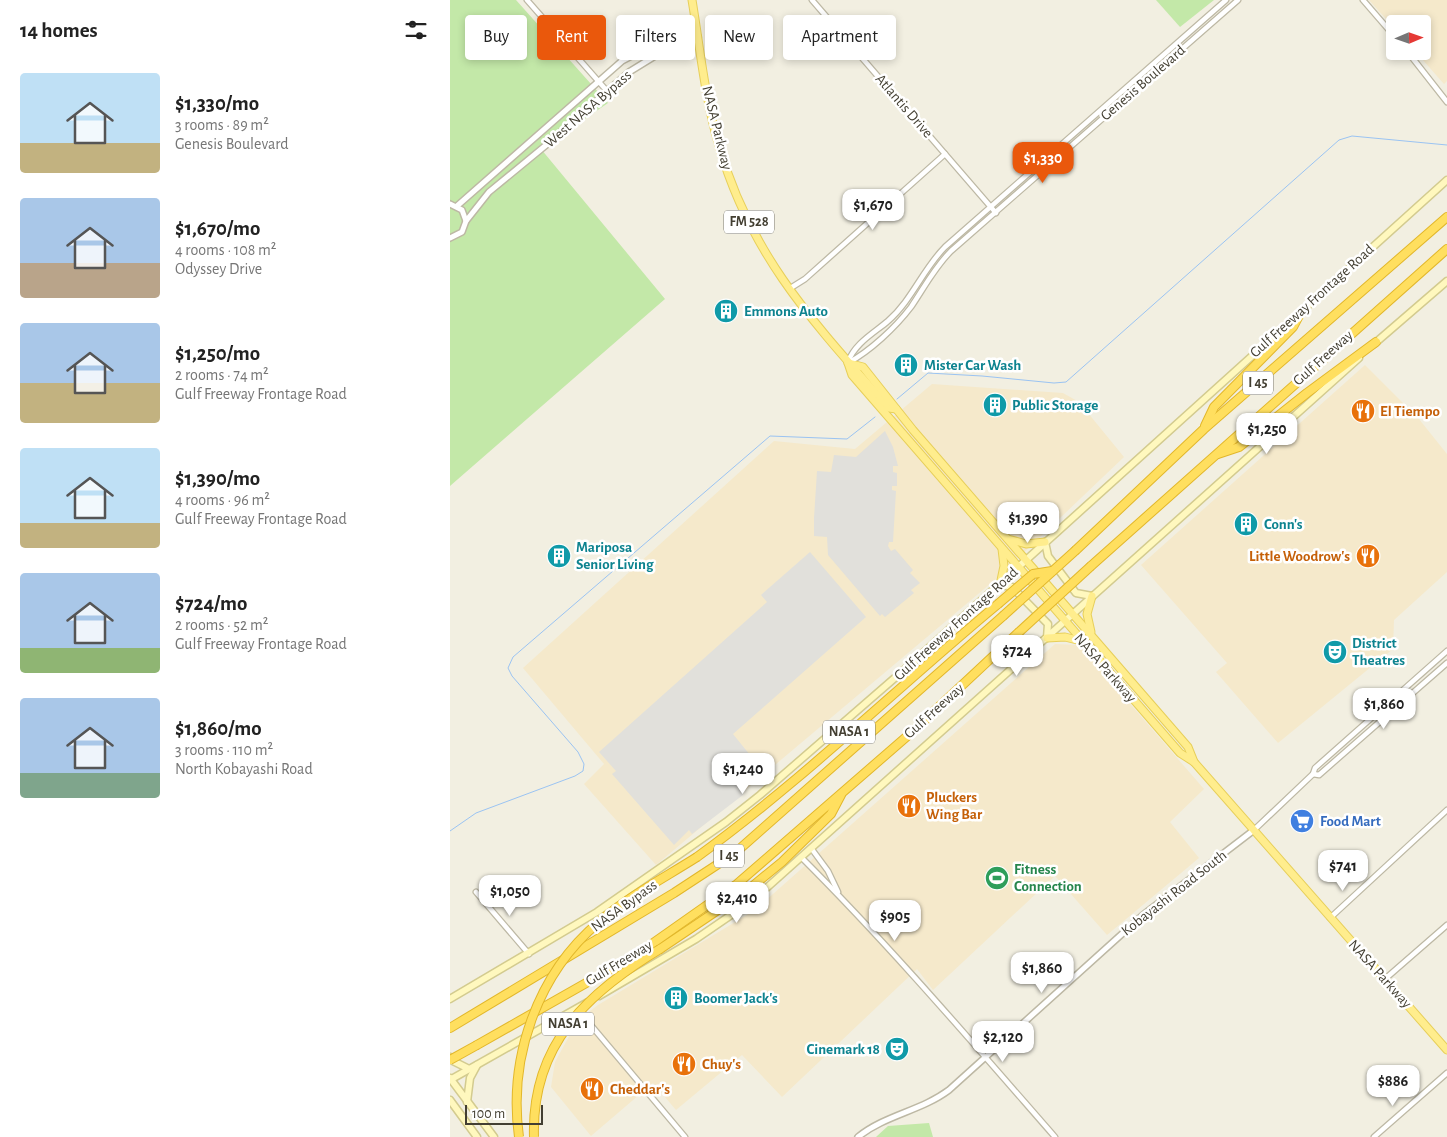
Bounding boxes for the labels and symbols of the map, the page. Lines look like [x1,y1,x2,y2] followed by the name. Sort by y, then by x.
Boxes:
[1386,15,1431,60] north arrow
[1098,42,1188,124] street label: Genesis Boulevard
[542,67,634,151] street label: West NASA Bypass
[872,71,936,141] street label: Atlantis Drive
[699,84,735,172] street label: NASA Parkway
[1002,142,1084,184] pin: $1,330
[832,188,914,231] pin: $1,670
[724,210,774,233] road number: FM 528
[1246,240,1378,362] street label: Gulf Freeway Frontage Road
[713,298,739,324] building icon: Emmons Auto
[744,304,828,319] place label: Emmons Auto
[1289,326,1357,390] street label: Gulf Freeway
[893,352,919,378] building icon: Mister Car Wash
[924,358,1021,373] place label: Mister Car Wash
[1243,372,1273,394] road number: I 45
[982,392,1008,418] building icon: Public Storage
[1012,398,1098,413] place label: Public Storage
[1350,398,1376,424] restaurant icon: El Tiempo
[1380,404,1440,419] place label: El Tiempo
[1226,412,1308,455] pin: $1,250
[987,502,1069,544] pin: $1,390
[1233,511,1259,537] building icon: Conn's
[1264,517,1303,532] place label: Conn's
[576,540,654,572] place label: Mariposa Senior Living
[546,543,572,569] building icon: Mariposa Senior Living
[1355,543,1381,569] restaurant icon: Little Woodrow's
[1249,549,1350,564] place label: Little Woodrow's
[891,564,1021,683] street label: Gulf Freeway Frontage Road
[1071,631,1139,706] street label: NASA Parkway
[987,634,1047,677] pin: $724
[1352,636,1405,668] place label: District Theatres
[1322,639,1348,665] theatre icon: District Theatres
[901,680,967,742] street label: Gulf Freeway
[1343,688,1425,730] pin: $1,860
[823,720,875,744] road number: NASA 1
[702,752,784,795] pin: $1,240
[926,790,983,822] place label: Pluckers Wing Bar
[896,793,922,819] restaurant icon: Pluckers Wing Bar
[1289,808,1315,834] supermarket icon: Food Mart
[1320,814,1381,829] place label: Food Mart
[714,844,744,868] road number: I 45
[1119,847,1229,939] street label: Kobayashi Road South
[1313,850,1373,892] pin: $741
[1014,862,1082,894] place label: Fitness Connection
[984,865,1010,891] sports icon: Fitness Connection
[469,874,551,917] pin: $1,050
[588,877,660,935] street label: NASA Bypass
[696,882,778,924] pin: $2,410
[865,900,925,942] pin: $905
[583,937,655,989] street label: Gulf Freeway
[1346,937,1415,1011] street label: NASA Parkway
[1001,952,1083,994] pin: $1,860
[663,985,689,1011] building icon: Boomer Jack's
[694,991,778,1006] place label: Boomer Jack's
[542,1012,594,1036] road number: NASA 1
[962,1020,1044,1063] pin: $2,120
[884,1036,910,1062] theatre icon: Cinemark 18
[807,1042,880,1057] place label: Cinemark 18
[671,1051,697,1077] restaurant icon: Chuy's
[702,1057,741,1072] place label: Chuy's
[1363,1064,1423,1107] pin: $886
[579,1076,605,1102] restaurant icon: Cheddar's
[610,1082,670,1097] place label: Cheddar's
[465,1102,542,1125] scale bar

